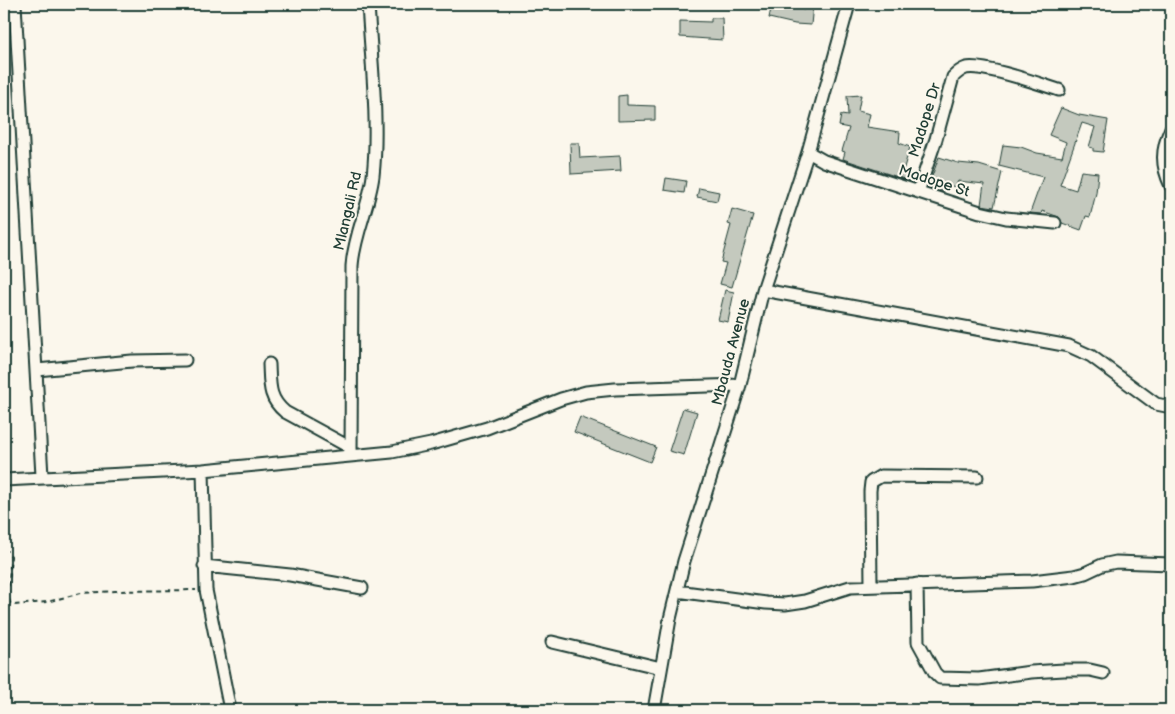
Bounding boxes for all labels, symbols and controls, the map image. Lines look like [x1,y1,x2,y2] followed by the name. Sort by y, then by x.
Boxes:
[905,80,945,159] street label: Madope Dr
[896,161,972,202] street label: Madope St
[330,170,366,252] street label: Mlangali Rd
[708,296,754,407] street label: Mbauda Avenue

